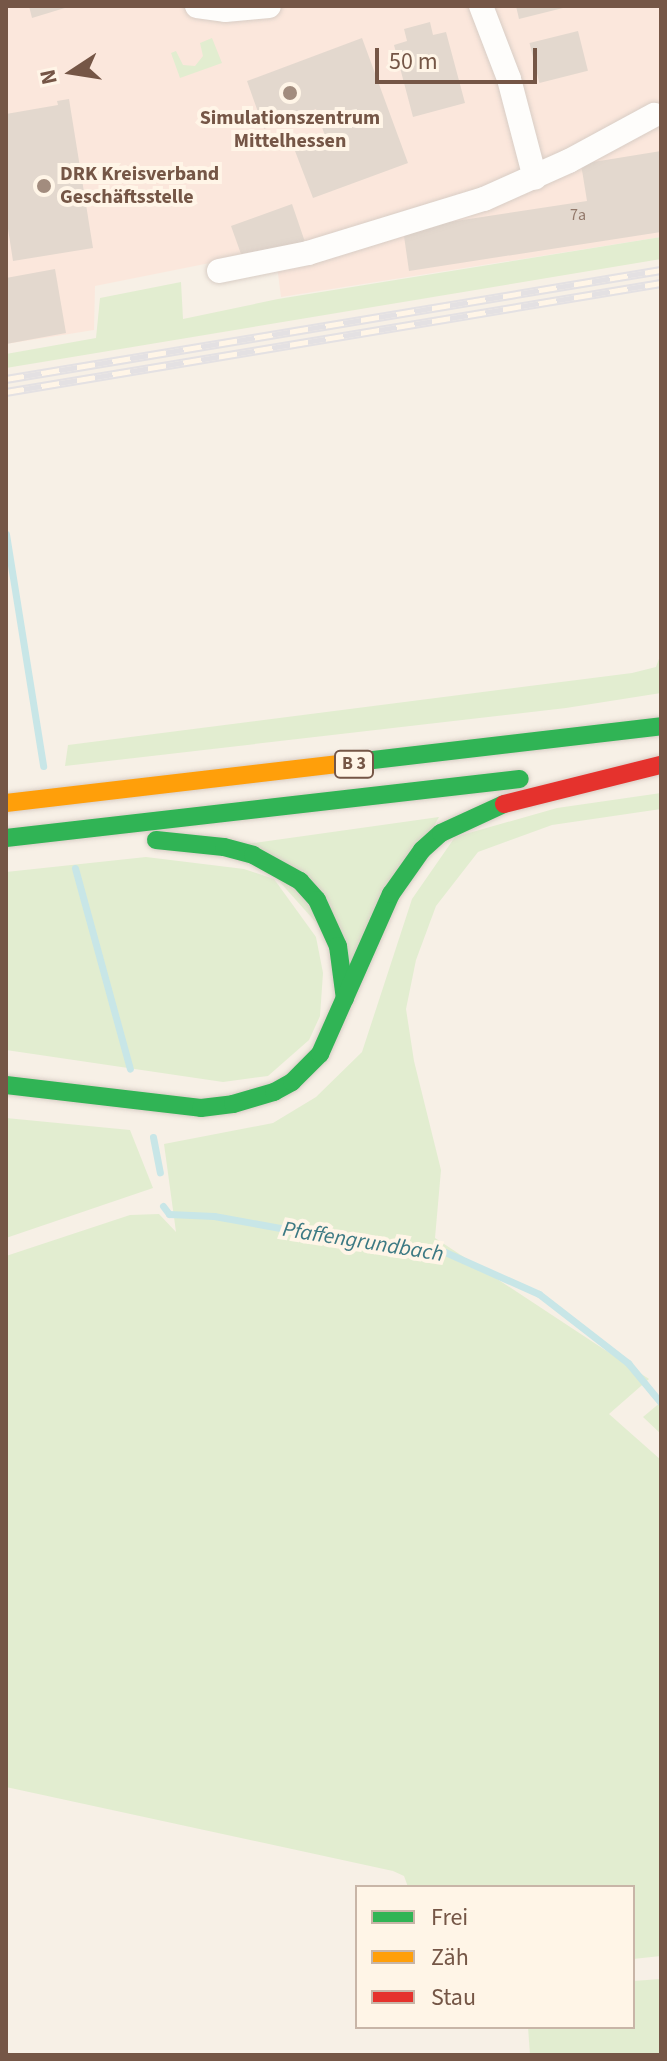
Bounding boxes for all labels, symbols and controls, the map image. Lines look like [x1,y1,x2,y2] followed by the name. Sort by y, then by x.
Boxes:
[32,32,112,112] north arrow
[379,32,541,82] scale bar
[389,44,438,79] text: 50 m
[31,67,66,87] text: N
[281,84,299,102] marker: Simulationszentrum Mittelhessen
[200,106,380,153] place label: Simulationszentrum Mittelhessen
[60,162,219,209] place label: DRK Kreisverband Geschäftsstelle
[35,177,53,195] marker: DRK Kreisverband Geschäftsstelle
[570,205,586,225] house number: 7a
[334,750,374,778] road number: B 3
[281,1216,445,1268] water label: Pfaffengrundbach
[355,1885,635,2029] legend
[431,1900,468,1935] text: Frei
[431,1940,469,1975] text: Zäh
[431,1980,476,2015] text: Stau

